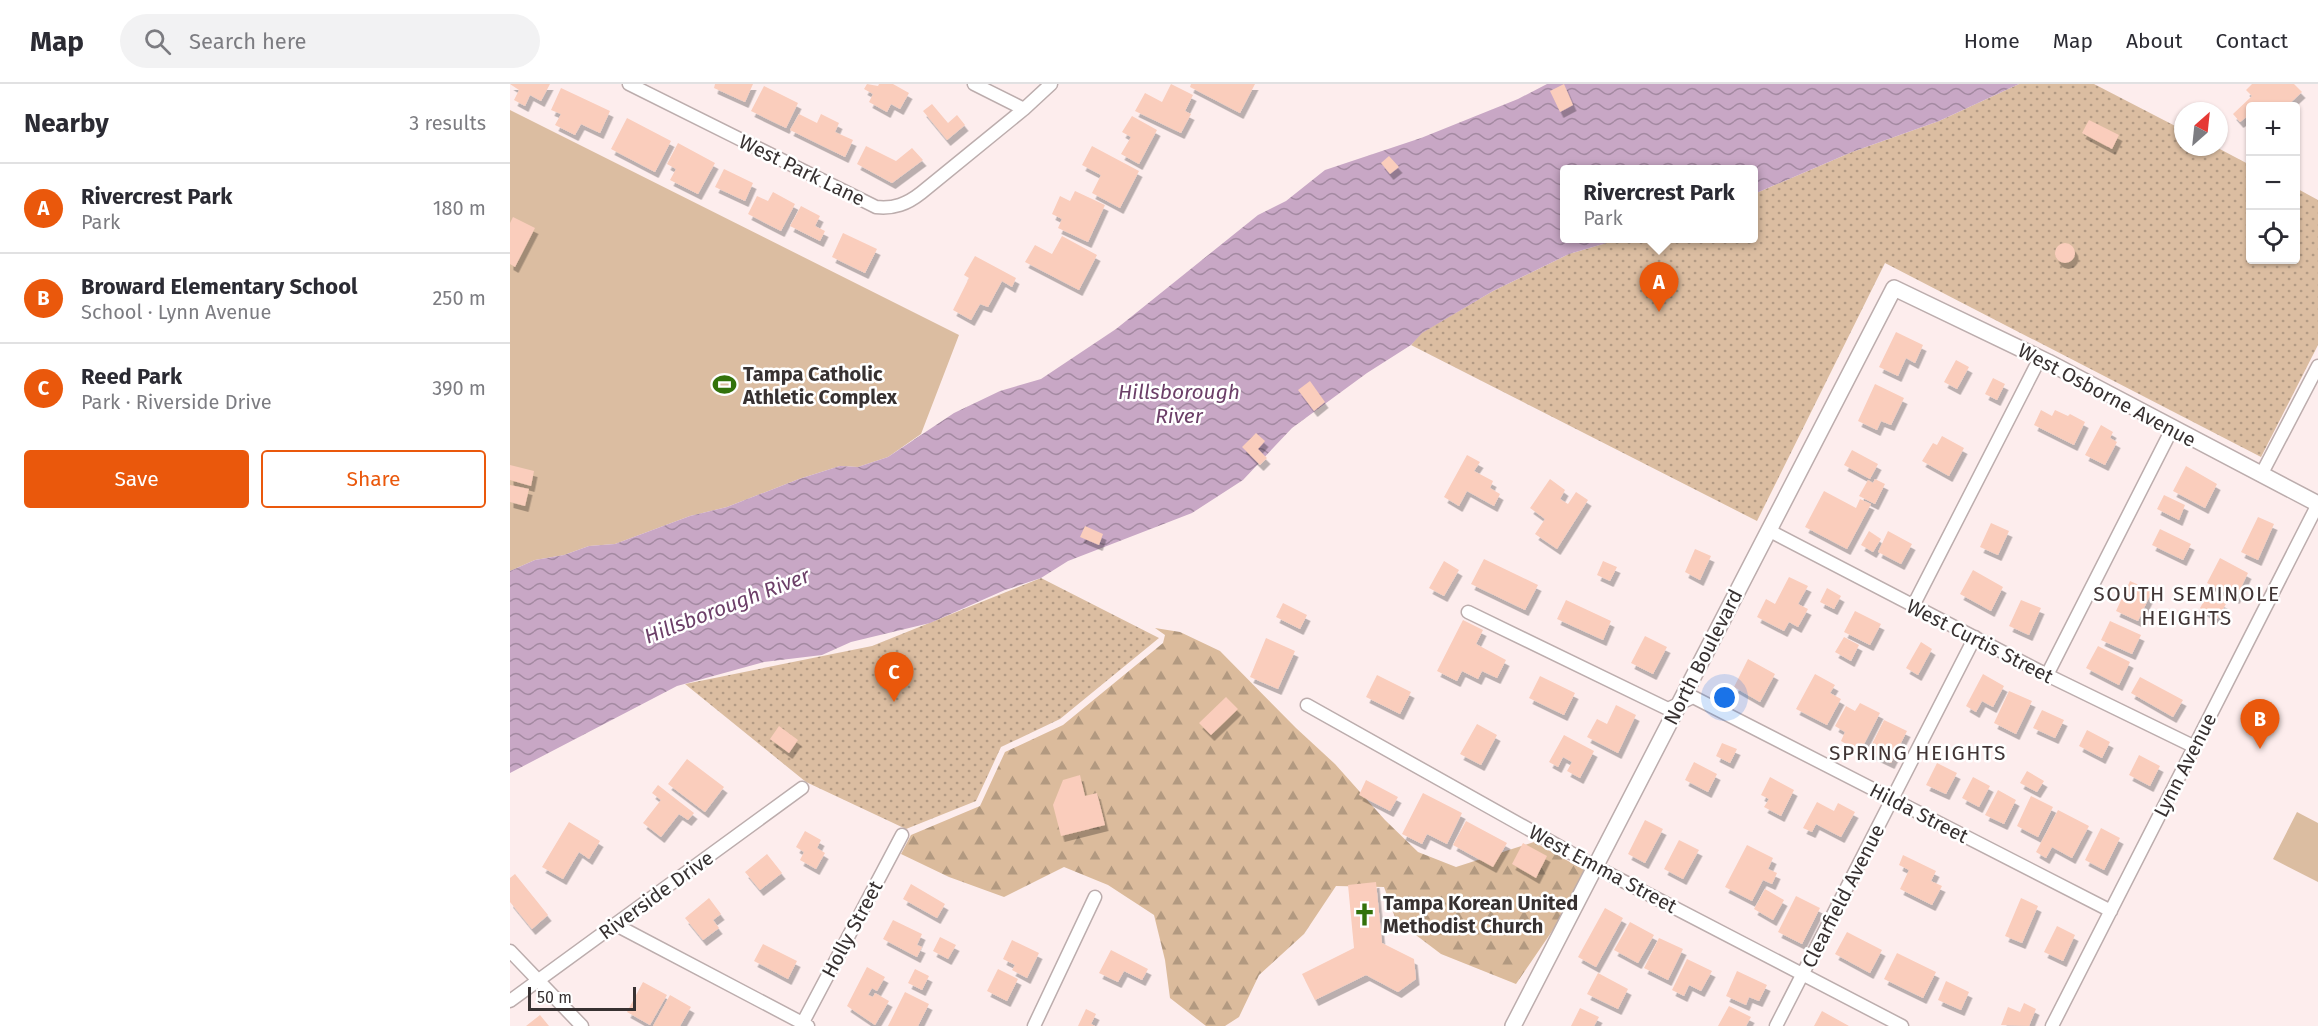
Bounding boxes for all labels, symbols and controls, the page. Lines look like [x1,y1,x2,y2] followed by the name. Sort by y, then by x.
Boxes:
[120,14,540,68] search box
[30,25,84,58] text: Map
[141,25,174,58] icon: search
[189,28,307,55] text: Search here
[1964,28,2020,54] text: Home
[2053,28,2093,54] text: Map
[2126,28,2183,54] text: About
[2216,28,2288,54] text: Contact
[2174,102,2228,156] north arrow
[2246,102,2300,264] map controls
[2246,102,2300,156] button: +
[24,108,109,139] text: Nearby
[409,111,486,135] text: 3 results
[735,129,869,211] street label: West Park Lane
[2246,156,2300,210] button: −
[1560,165,1758,243] popup
[1583,179,1735,206] text: Rivercrest Park
[81,183,232,210] text: Rivercrest Park
[38,196,49,220] text: A
[433,196,486,220] text: 180 m
[1583,206,1623,230] text: Park
[81,210,120,234] text: Park
[2246,210,2300,264] button: locate
[1640,262,1678,312] pin: A
[81,273,358,300] text: Broward Elementary School
[37,286,50,310] text: B
[432,286,486,310] text: 250 m
[81,300,271,324] text: School · Lynn Avenue
[2014,338,2200,452] street label: West Osborne Avenue
[742,362,898,409] place label: Tampa Catholic Athletic Complex
[81,363,182,390] text: Reed Park
[712,372,738,398] sports icon: Tampa Catholic Athletic Complex
[38,376,49,400] text: C
[432,376,486,400] text: 390 m
[1118,379,1240,429] water label: Hillsborough River
[81,390,272,414] text: Park · Riverside Drive
[24,450,249,508] button: Save
[261,450,486,508] button: Share
[641,562,814,649] water label: Hillsborough River
[2093,581,2281,631] district label: SOUTH SEMINOLE HEIGHTS
[1659,585,1747,729] street label: North Boulevard
[1903,594,2058,689] street label: West Curtis Street
[874,652,914,702] pin: C
[1710,683,1739,712] your location
[2240,700,2280,749] pin: B
[2149,709,2221,821] street label: Lynn Avenue
[1829,740,2007,766] district label: SPRING HEIGHTS
[1866,778,1973,848] street label: Hilda Street
[1525,820,1682,919] street label: West Emma Street
[1796,820,1890,972] street label: Clearfield Avenue
[594,845,718,945] street label: Riverside Drive
[816,876,888,982] street label: Holly Street
[1383,891,1578,938] place label: Tampa Korean United Methodist Church
[1352,901,1378,927] church icon: Tampa Korean United Methodist Church
[528,984,636,1012] scale bar
[537,988,572,1007] text: 50 m

